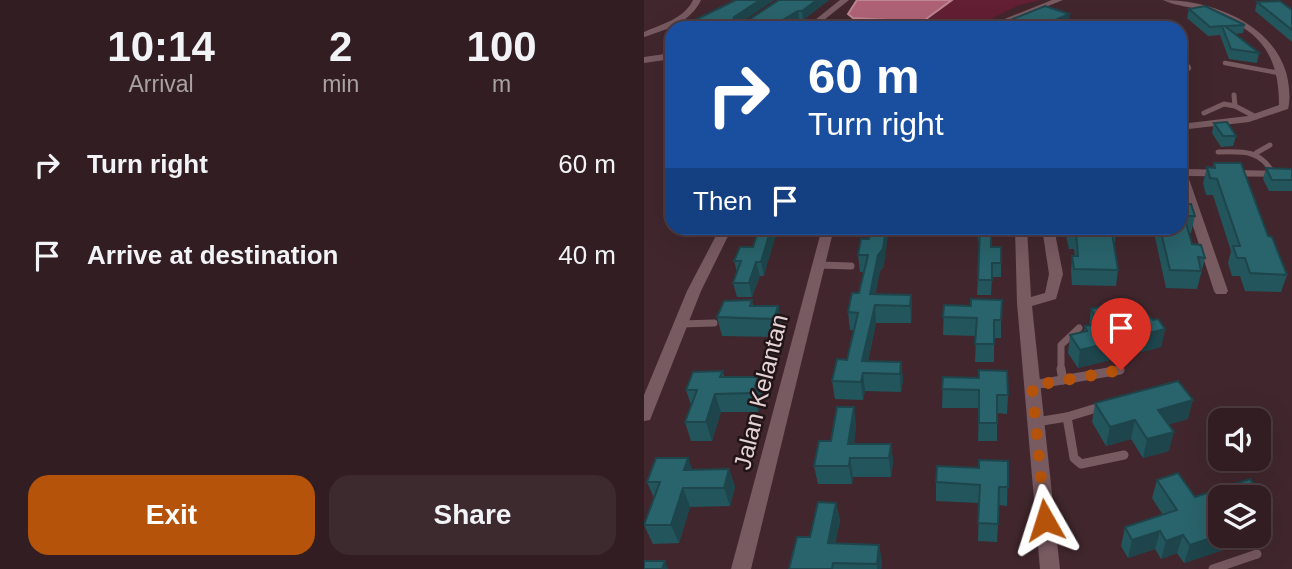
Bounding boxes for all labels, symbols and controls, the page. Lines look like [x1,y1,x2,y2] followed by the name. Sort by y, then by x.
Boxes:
[107,23,215,70] text: 10:14
[329,23,352,70] text: 2
[467,23,537,70] text: 100
[693,49,784,140] icon: right
[808,49,920,103] text: 60 m
[128,71,194,97] text: Arrival
[322,71,359,97] text: min
[492,71,511,97] text: m
[808,106,944,142] text: Turn right
[28,146,66,184] icon: right
[87,149,208,179] text: Turn right
[558,149,616,179] text: 60 m
[766,182,804,220] icon: arrive
[693,186,752,216] text: Then
[28,237,66,275] icon: arrive
[87,240,338,270] text: Arrive at destination
[558,240,616,270] text: 40 m
[1091,298,1151,370] pin
[1102,309,1140,347] icon: arrive
[728,312,793,472] street label: Jalan Kelantan
[1208,408,1271,548] map controls
[1208,408,1271,471] button: sound
[28,475,315,555] button: Exit
[329,475,616,555] button: Share
[1008,483,1082,557] position arrow
[1208,485,1271,548] button: layers

